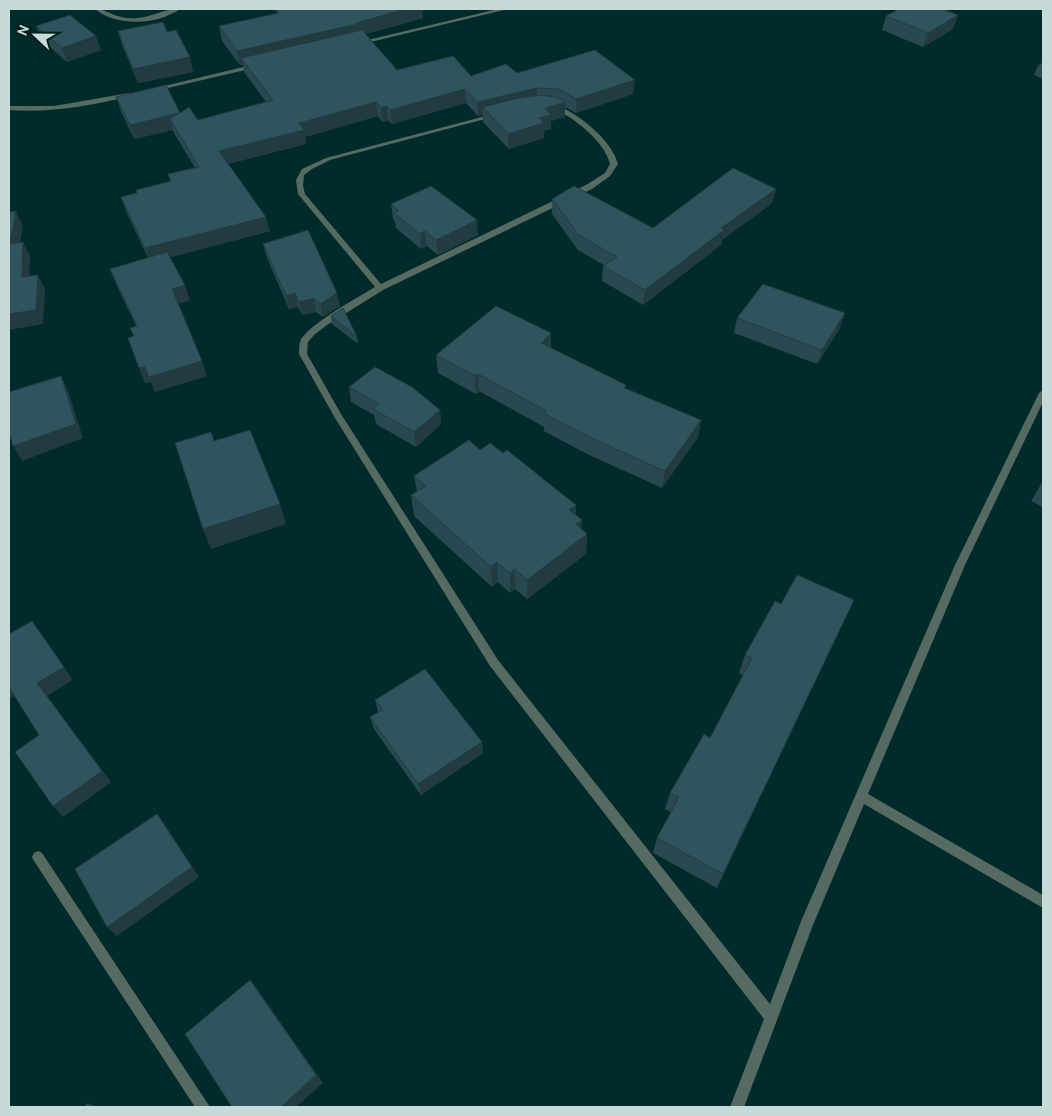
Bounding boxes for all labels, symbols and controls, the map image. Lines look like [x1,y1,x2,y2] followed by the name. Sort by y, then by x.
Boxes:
[10,10,60,60] north arrow
[15,23,34,39] text: N

